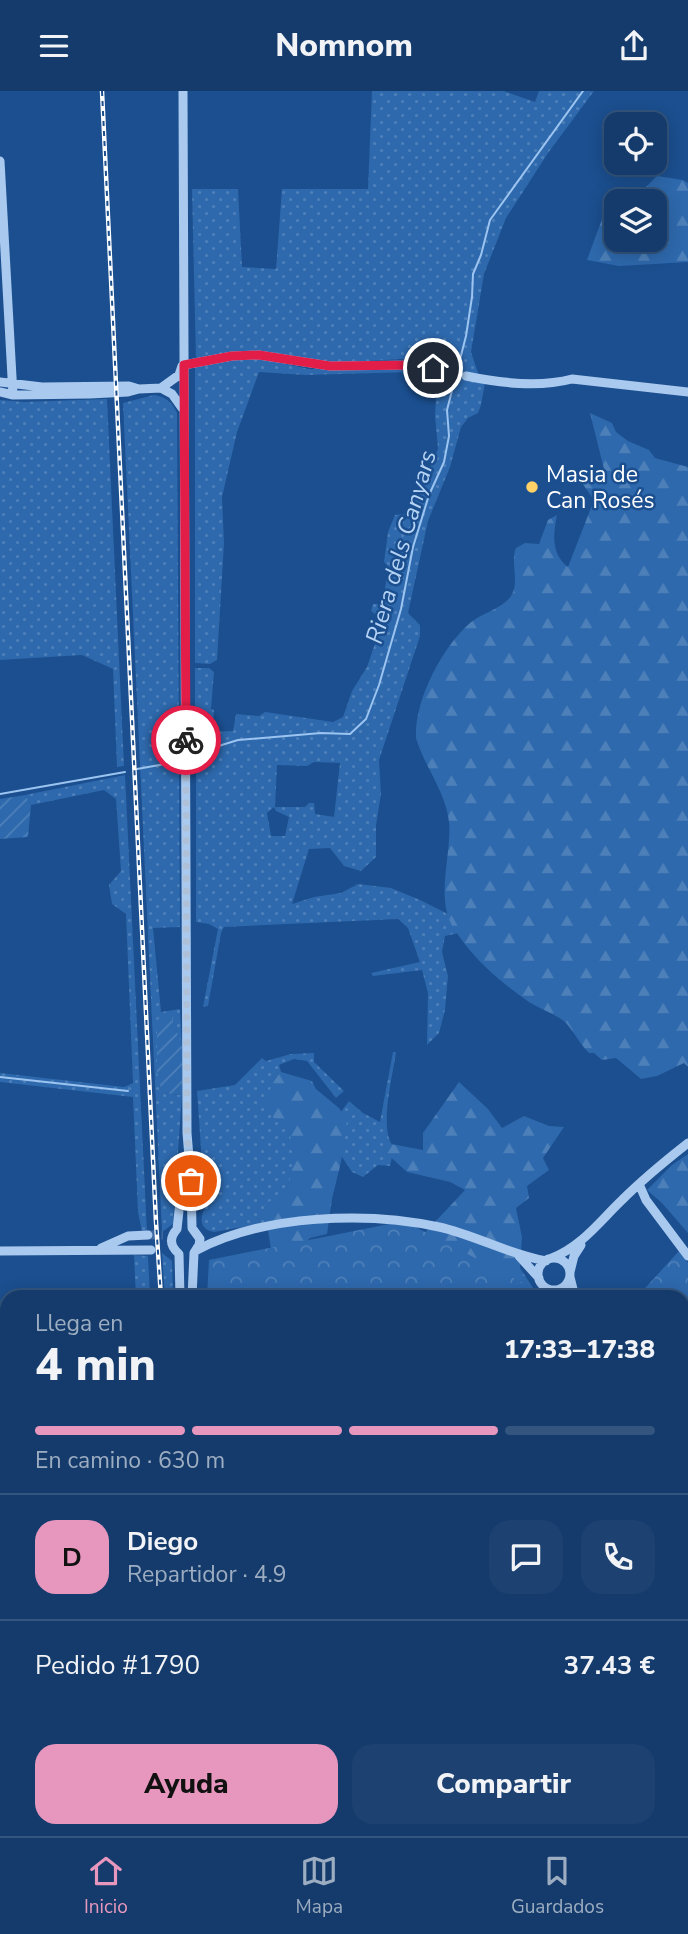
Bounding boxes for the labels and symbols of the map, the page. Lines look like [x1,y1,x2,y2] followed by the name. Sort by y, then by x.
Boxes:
[403,338,463,398] pin
[358,446,444,648] water label: Riera dels Canyars
[546,459,655,516] place label: Masia de Can Rosés
[524,479,540,495] marker: Masia de Can Rosés
[151,705,221,775] courier
[161,1151,221,1211] pin

